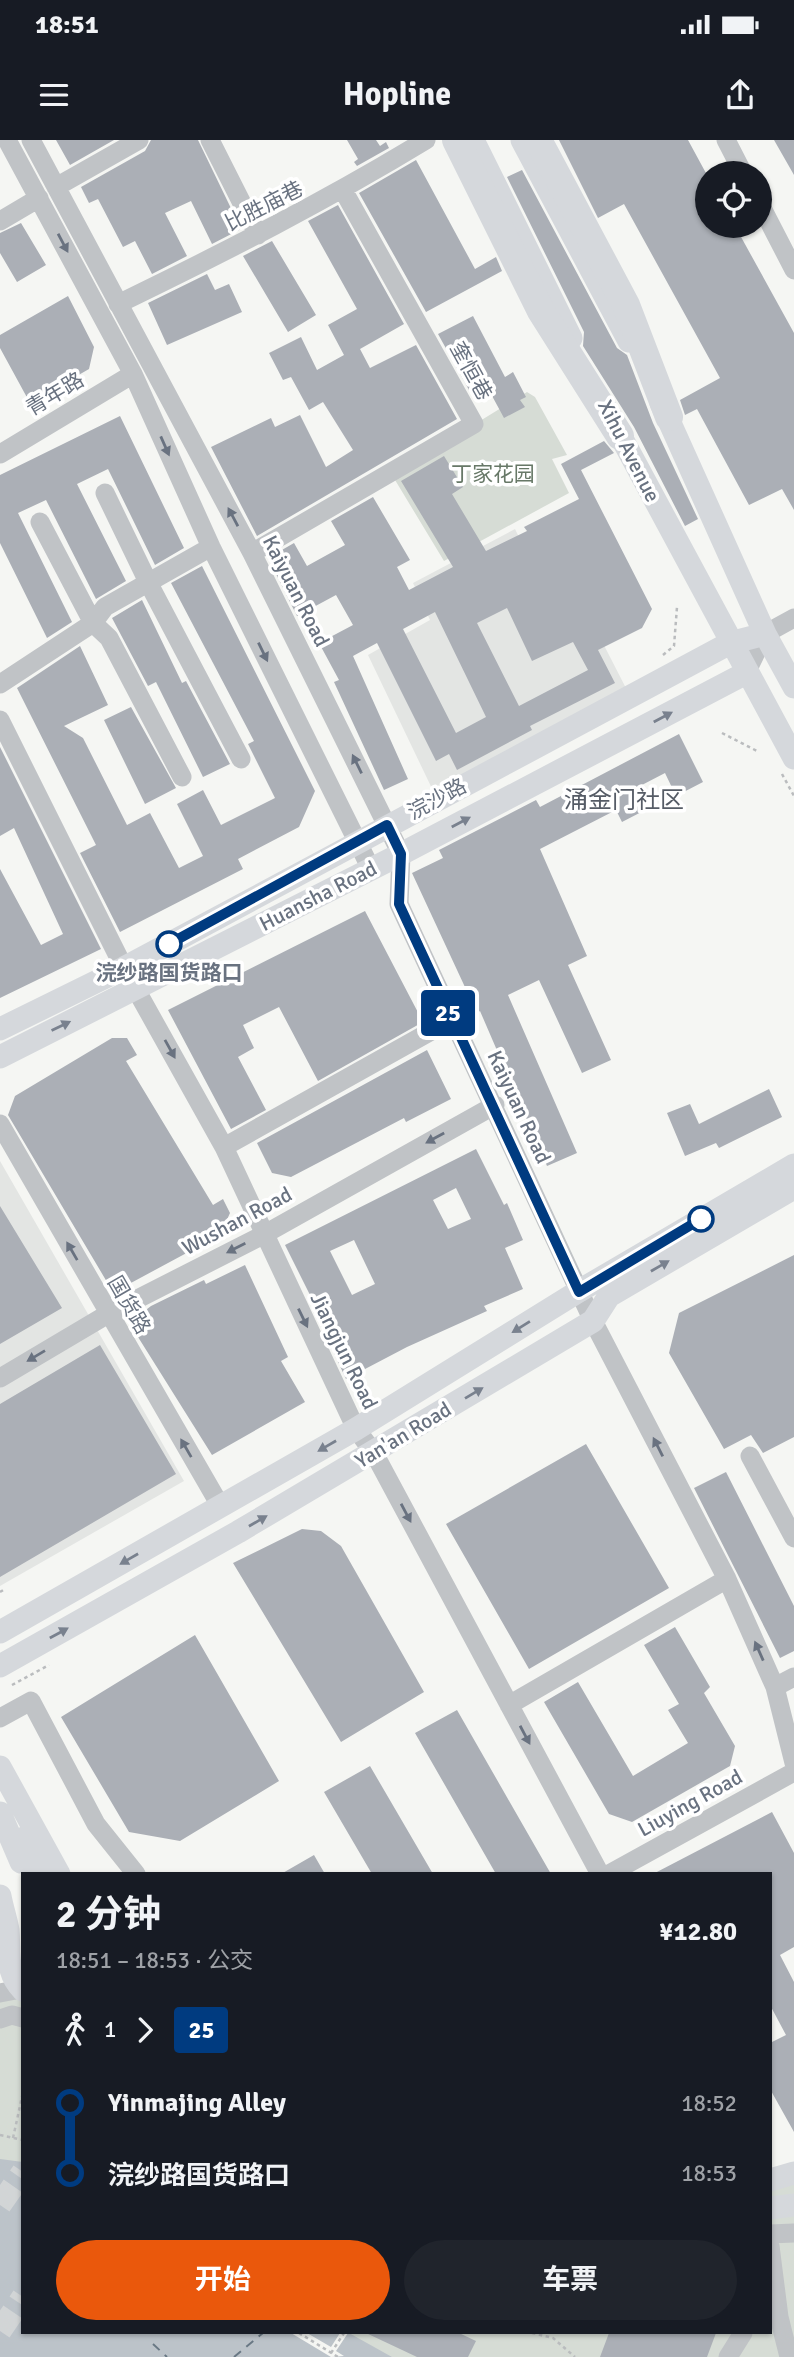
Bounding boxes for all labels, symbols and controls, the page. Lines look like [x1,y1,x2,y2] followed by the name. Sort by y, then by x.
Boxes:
[35,9,99,41] text: 18:51
[343,75,451,114] text: Hopline
[35,76,73,114] icon: menu
[721,76,759,114] icon: share
[695,161,772,238] map controls
[695,161,772,238] button: locate
[221,175,307,237] street label: 比胜庙巷
[57,233,69,253] one-way arrow
[444,337,498,405] street label: 奎恒巷
[21,367,89,421] street label: 青年路
[592,396,666,506] street label: Xihu Avenue
[160,436,171,456] one-way arrow
[451,461,535,487] park label: 丁家花园
[227,507,239,527] one-way arrow
[257,531,335,651] street label: Kaiyuan Road
[257,642,268,662] one-way arrow
[653,711,673,723] one-way arrow
[351,754,362,774] one-way arrow
[403,773,471,825] street label: 浣沙路
[564,785,684,815] district label: 涌金门社区
[451,816,471,828] one-way arrow
[255,855,381,937] street label: Huansha Road
[156,931,182,957] marker: 浣纱路国货路口
[96,960,243,986] place label: 浣纱路国货路口
[416,990,480,1036] line badge: 25
[435,998,461,1028] text: 25
[51,1021,71,1032] one-way arrow
[164,1039,176,1058] one-way arrow
[482,1046,556,1168] street label: Kaiyuan Road
[425,1132,445,1144] one-way arrow
[178,1181,296,1261] street label: Wushan Road
[688,1206,714,1232] unlabelled marker
[66,1242,78,1261] one-way arrow
[226,1243,246,1254] one-way arrow
[651,1260,670,1273] one-way arrow
[102,1271,156,1339] street label: 国货路
[305,1288,383,1414] street label: Jiangjun Road
[298,1308,309,1329] one-way arrow
[511,1321,530,1334] one-way arrow
[26,1350,45,1363] one-way arrow
[464,1386,483,1399] one-way arrow
[350,1396,456,1474] street label: Yan'an Road
[653,1437,664,1457] one-way arrow
[180,1439,192,1458] one-way arrow
[317,1440,336,1452] one-way arrow
[400,1504,412,1523] one-way arrow
[248,1515,267,1527] one-way arrow
[119,1553,139,1565] one-way arrow
[50,1627,69,1639] one-way arrow
[753,1641,765,1661] one-way arrow
[519,1726,531,1745] one-way arrow
[633,1764,747,1842] street label: Liuying Road
[56,1891,161,1938] text: 2 分钟
[659,1916,737,1948] text: ¥12.80
[56,1946,253,1975] text: 18:51 – 18:53 · 公交
[56,2011,94,2049] icon: walk
[126,2011,164,2049] icon: forward
[104,2015,116,2044] text: 1
[188,2015,214,2045] text: 25
[108,2087,286,2119] text: Yinmajing Alley
[681,2089,737,2118] text: 18:52
[681,2159,737,2188] text: 18:53
[108,2160,290,2192] text: 浣纱路国货路口
[56,2240,390,2320] button: 开始
[404,2240,737,2320] button: 车票

